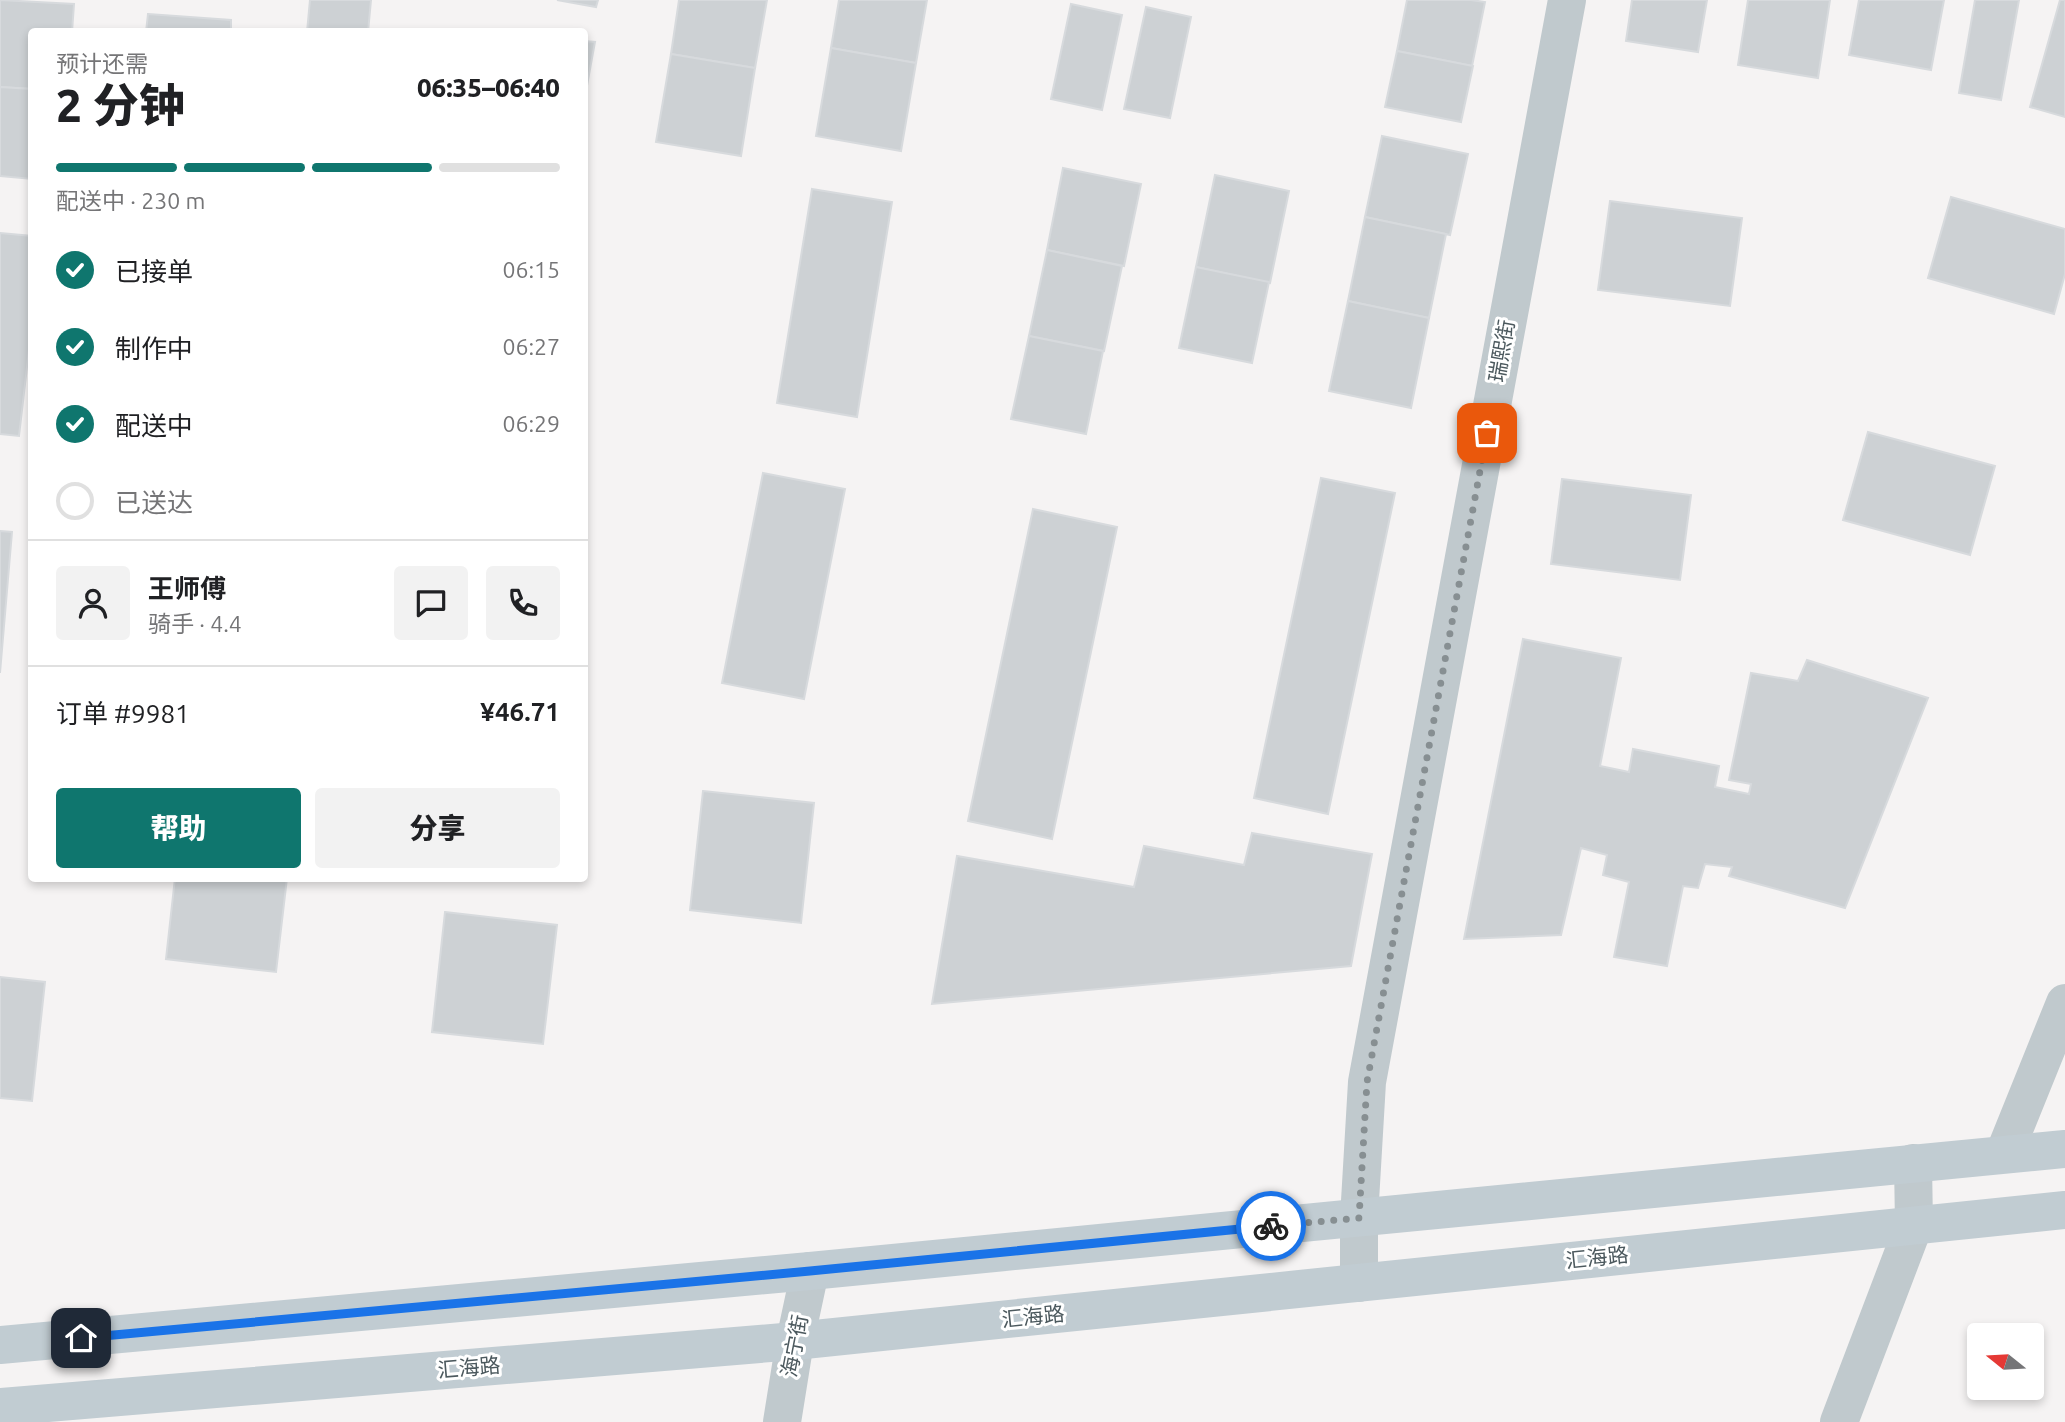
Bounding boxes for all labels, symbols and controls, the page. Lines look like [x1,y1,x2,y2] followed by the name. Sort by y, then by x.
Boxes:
[56,51,148,76] text: 预计还需
[417,73,560,102] text: 06:35–06:40
[56,79,185,131] text: 2 分钟
[56,188,205,213] text: 配送中 · 230 m
[56,251,94,289] icon: check
[115,257,193,286] text: 已接单
[502,257,560,282] text: 06:15
[1484,318,1518,384] street label: 瑞熙街
[56,328,94,366] icon: check
[115,334,193,363] text: 制作中
[502,334,560,359] text: 06:27
[1457,403,1517,463] pin
[56,405,94,443] icon: check
[115,411,193,440] text: 配送中
[502,411,560,436] text: 06:29
[1468,414,1506,452] icon: bag
[115,488,193,517] text: 已送达
[56,566,130,640] button: person
[394,566,468,640] button: chat
[486,566,560,640] button: phone
[148,574,226,603] text: 王师傅
[148,611,242,636] text: 骑手 · 4.4
[480,697,560,726] text: ¥46.71
[56,699,190,728] text: 订单 #9981
[56,788,301,868] button: 帮助
[315,788,560,868] button: 分享
[1236,1191,1306,1261] courier
[1252,1207,1290,1245] icon: bike
[1564,1242,1629,1272] street label: 汇海路
[1000,1301,1065,1331] street label: 汇海路
[51,1308,111,1368] pin
[776,1313,812,1379] street label: 海宁街
[62,1319,100,1357] icon: home
[1967,1323,2044,1400] north arrow
[1967,1323,2044,1400] map controls
[436,1352,501,1382] street label: 汇海路

